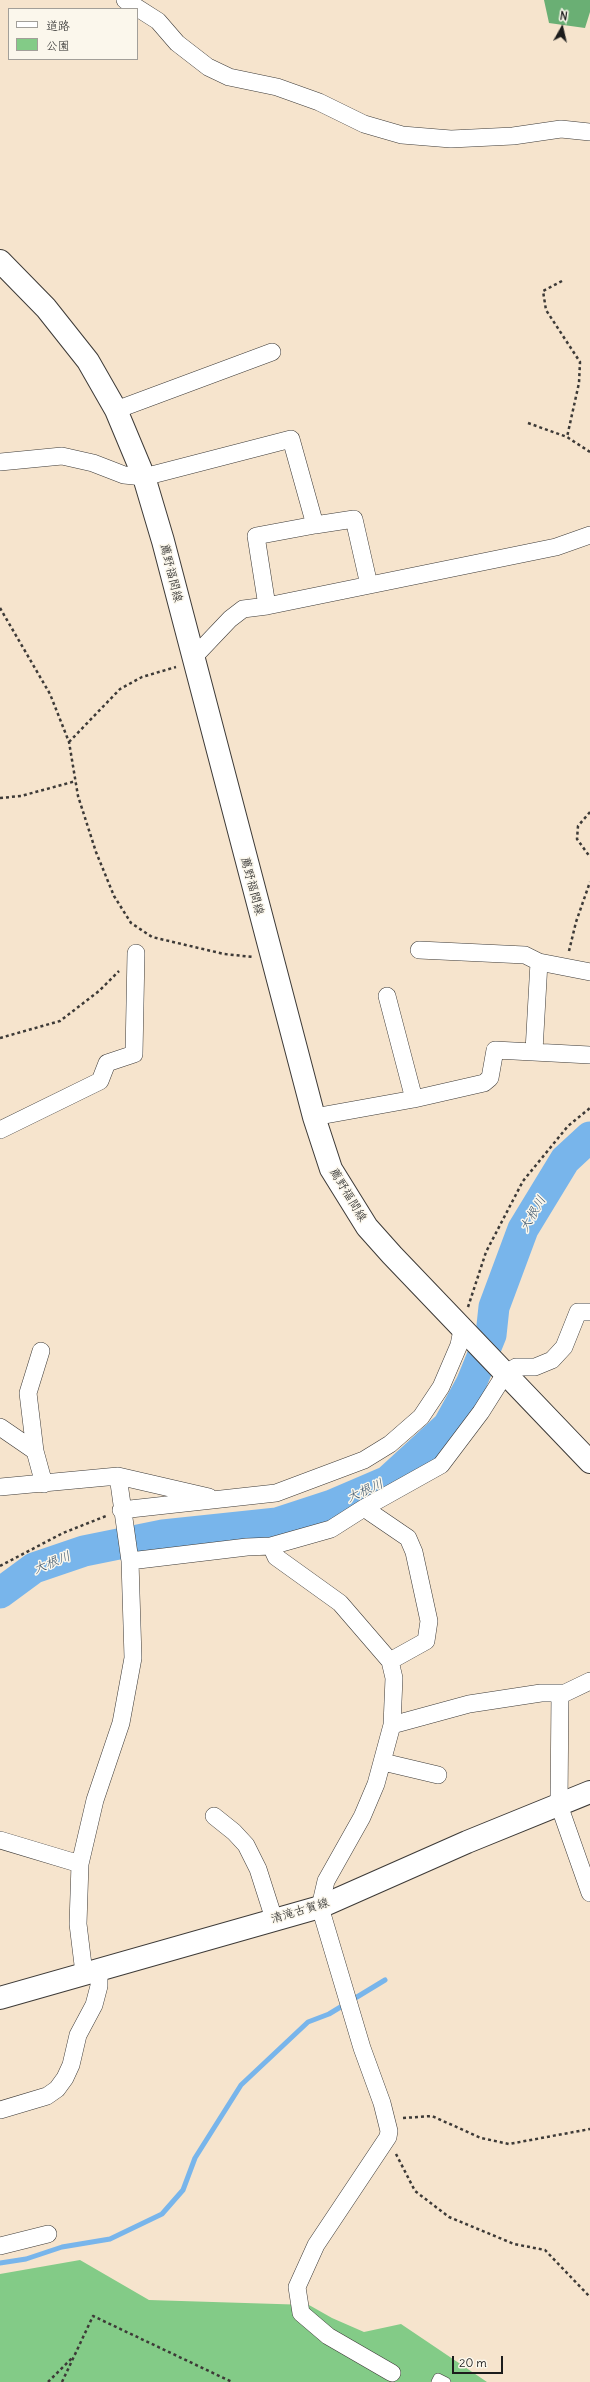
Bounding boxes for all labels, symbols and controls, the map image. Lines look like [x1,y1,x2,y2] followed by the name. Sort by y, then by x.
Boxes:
[8,8,138,60] legend
[542,8,582,48] north arrow
[559,9,568,24] text: N
[46,18,70,33] text: 道路
[46,38,70,53] text: 公園
[157,542,185,604] street label: 薦野福間線
[237,855,267,917] street label: 薦野福間線
[326,1166,370,1224] street label: 薦野福間線
[516,1193,550,1235] water label: 大根川
[344,1476,386,1506] water label: 大根川
[31,1548,73,1578] water label: 大根川
[269,1895,331,1927] street label: 清滝古賀線
[454,2348,505,2374] scale bar
[459,2355,487,2370] text: 20 m

